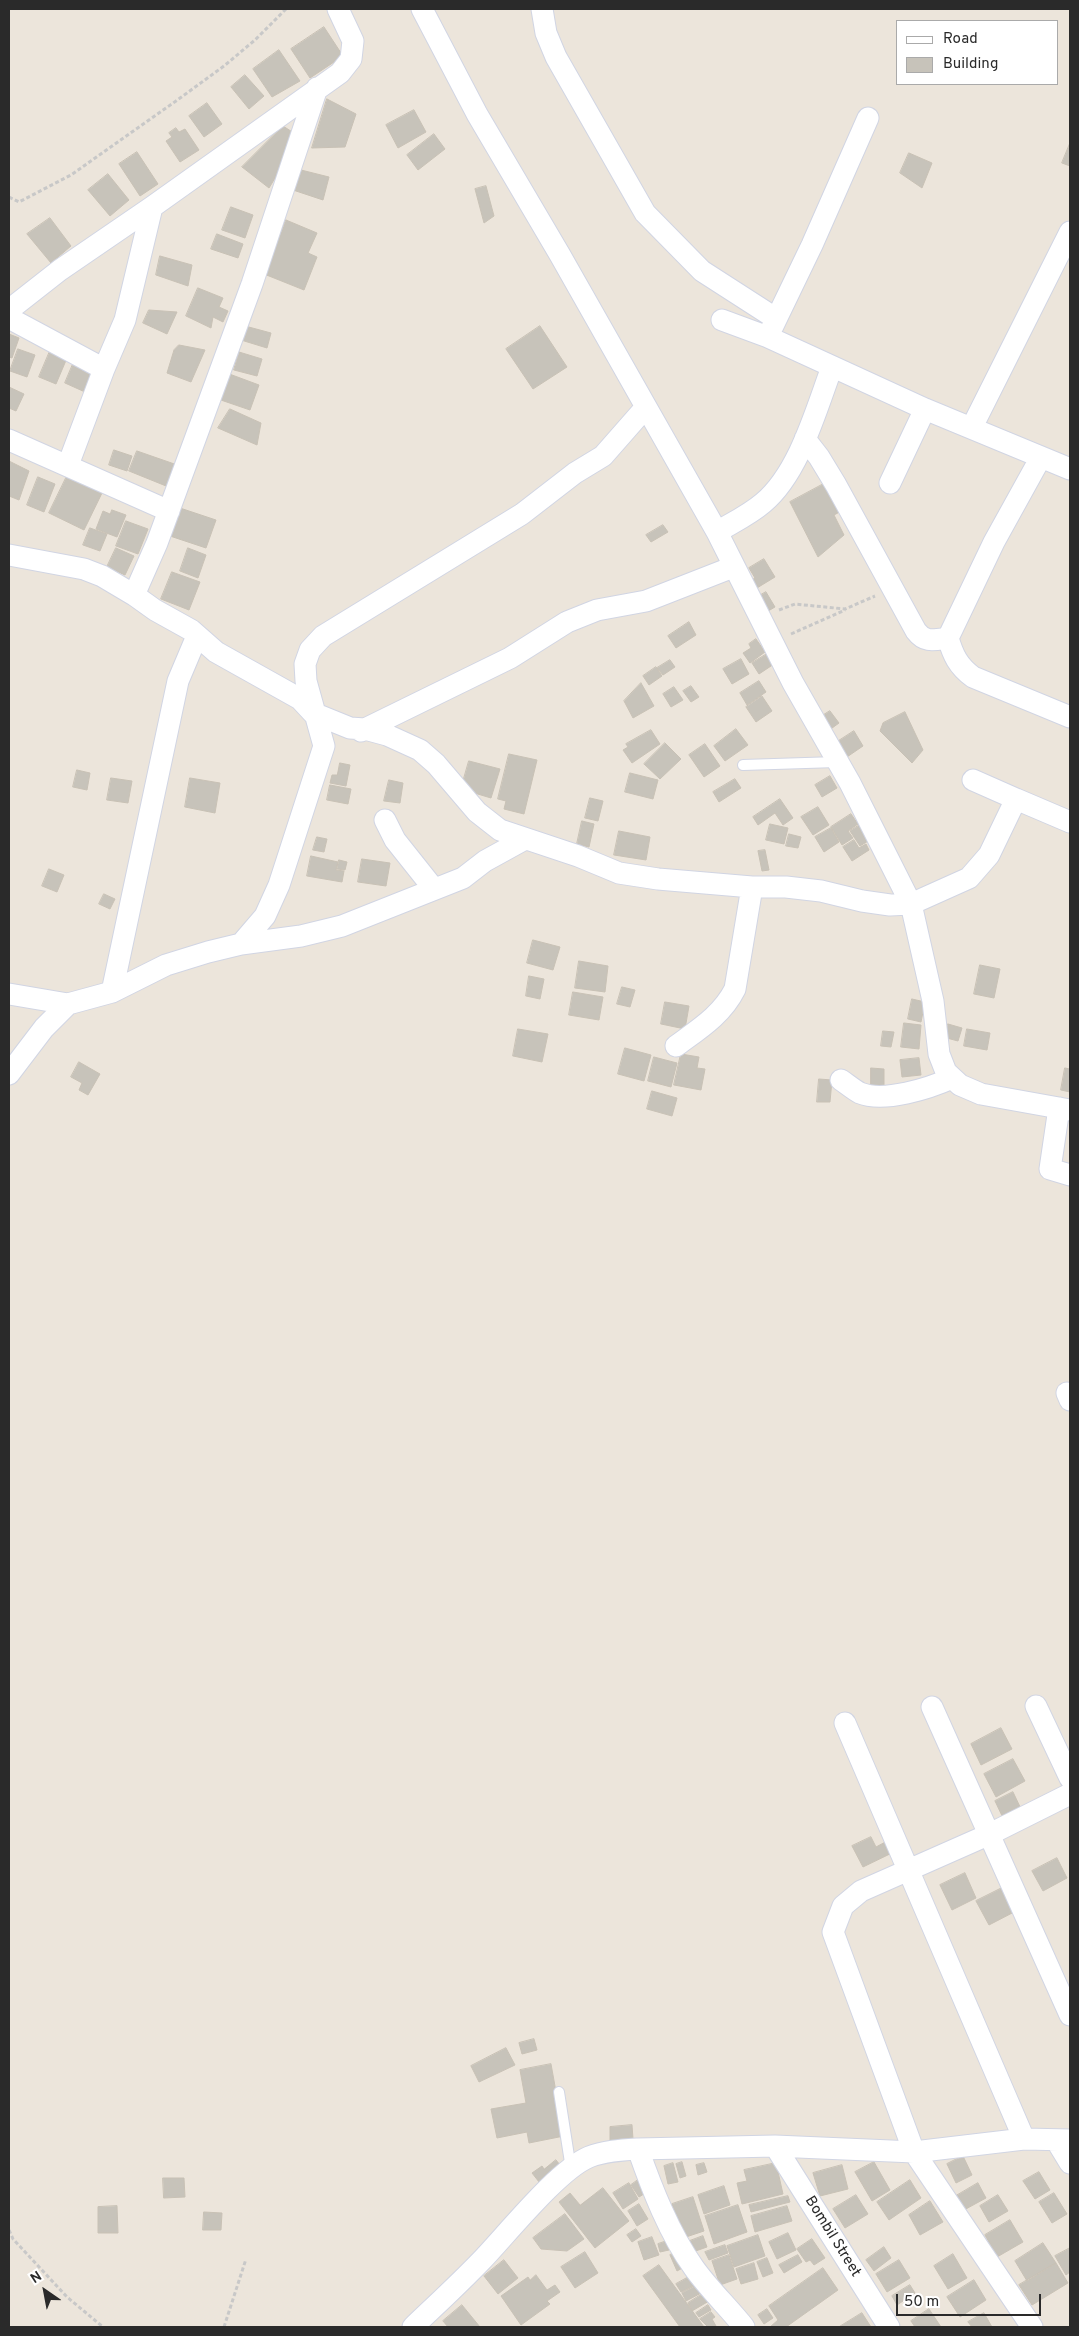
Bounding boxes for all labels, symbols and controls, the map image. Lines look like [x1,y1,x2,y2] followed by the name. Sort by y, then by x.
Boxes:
[896,20,1059,85] legend
[943,30,978,49] text: Road
[943,55,998,74] text: Building
[800,2193,864,2281] street label: Bombil Street
[20,2266,70,2316] north arrow
[28,2268,45,2288] text: N
[899,2284,1044,2316] scale bar
[904,2293,939,2312] text: 50 m

